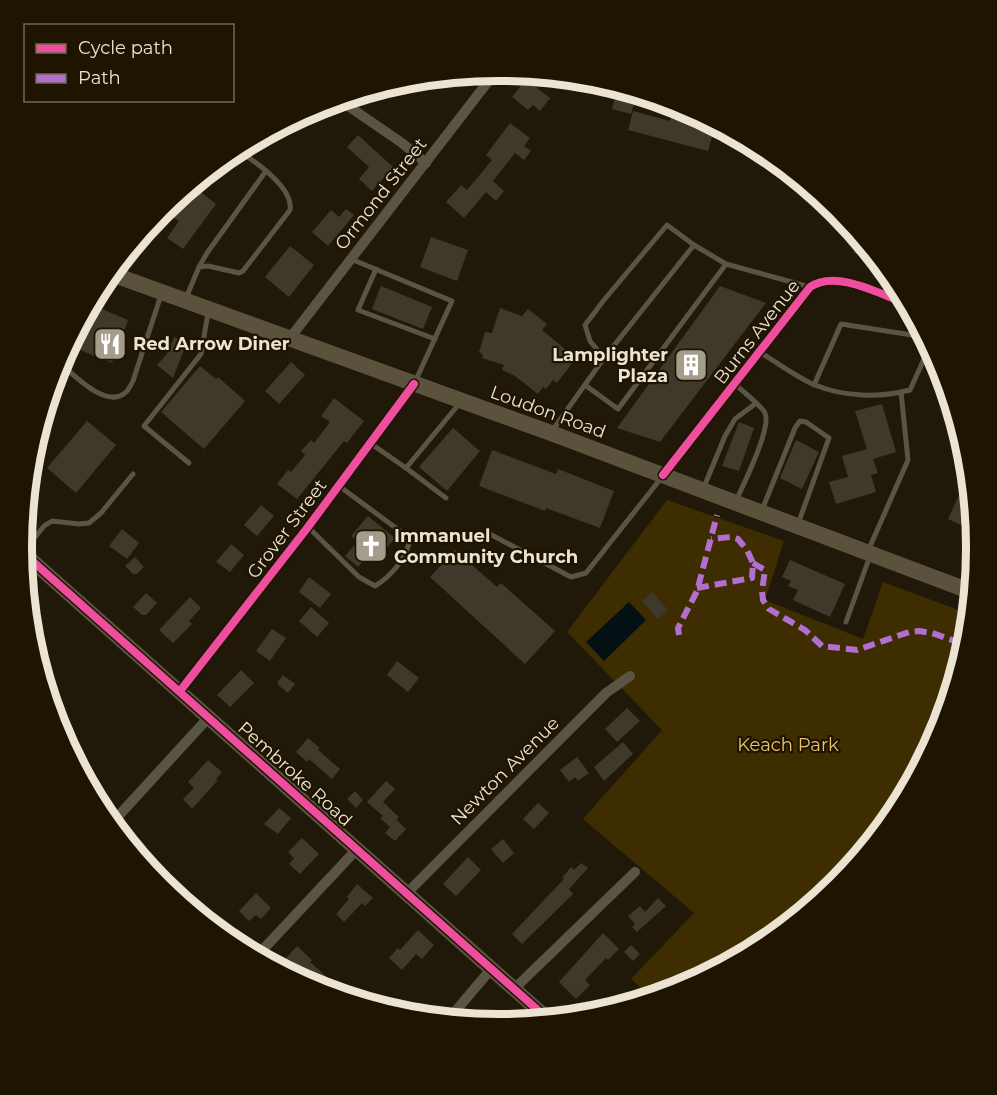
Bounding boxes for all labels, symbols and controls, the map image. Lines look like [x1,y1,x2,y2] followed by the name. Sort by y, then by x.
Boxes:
[24,24,234,102] legend
[78,37,173,59] text: Cycle path
[78,67,121,89] text: Path
[330,134,432,254] street label: Ormond Street
[709,275,805,389] street label: Burns Avenue
[92,326,128,362] restaurant icon: Red Arrow Diner
[133,333,290,355] place label: Red Arrow Diner
[552,344,668,387] place label: Lamplighter Plaza
[673,347,709,383] building icon: Lamplighter Plaza
[487,381,609,443] street label: Loudon Road
[243,475,331,583] street label: Grover Street
[394,525,578,568] place label: Immanuel Community Church
[353,528,389,564] church icon: Immanuel Community Church
[446,712,564,830] street label: Newton Avenue
[233,717,357,831] street label: Pembroke Road
[737,734,839,756] park label: Keach Park

